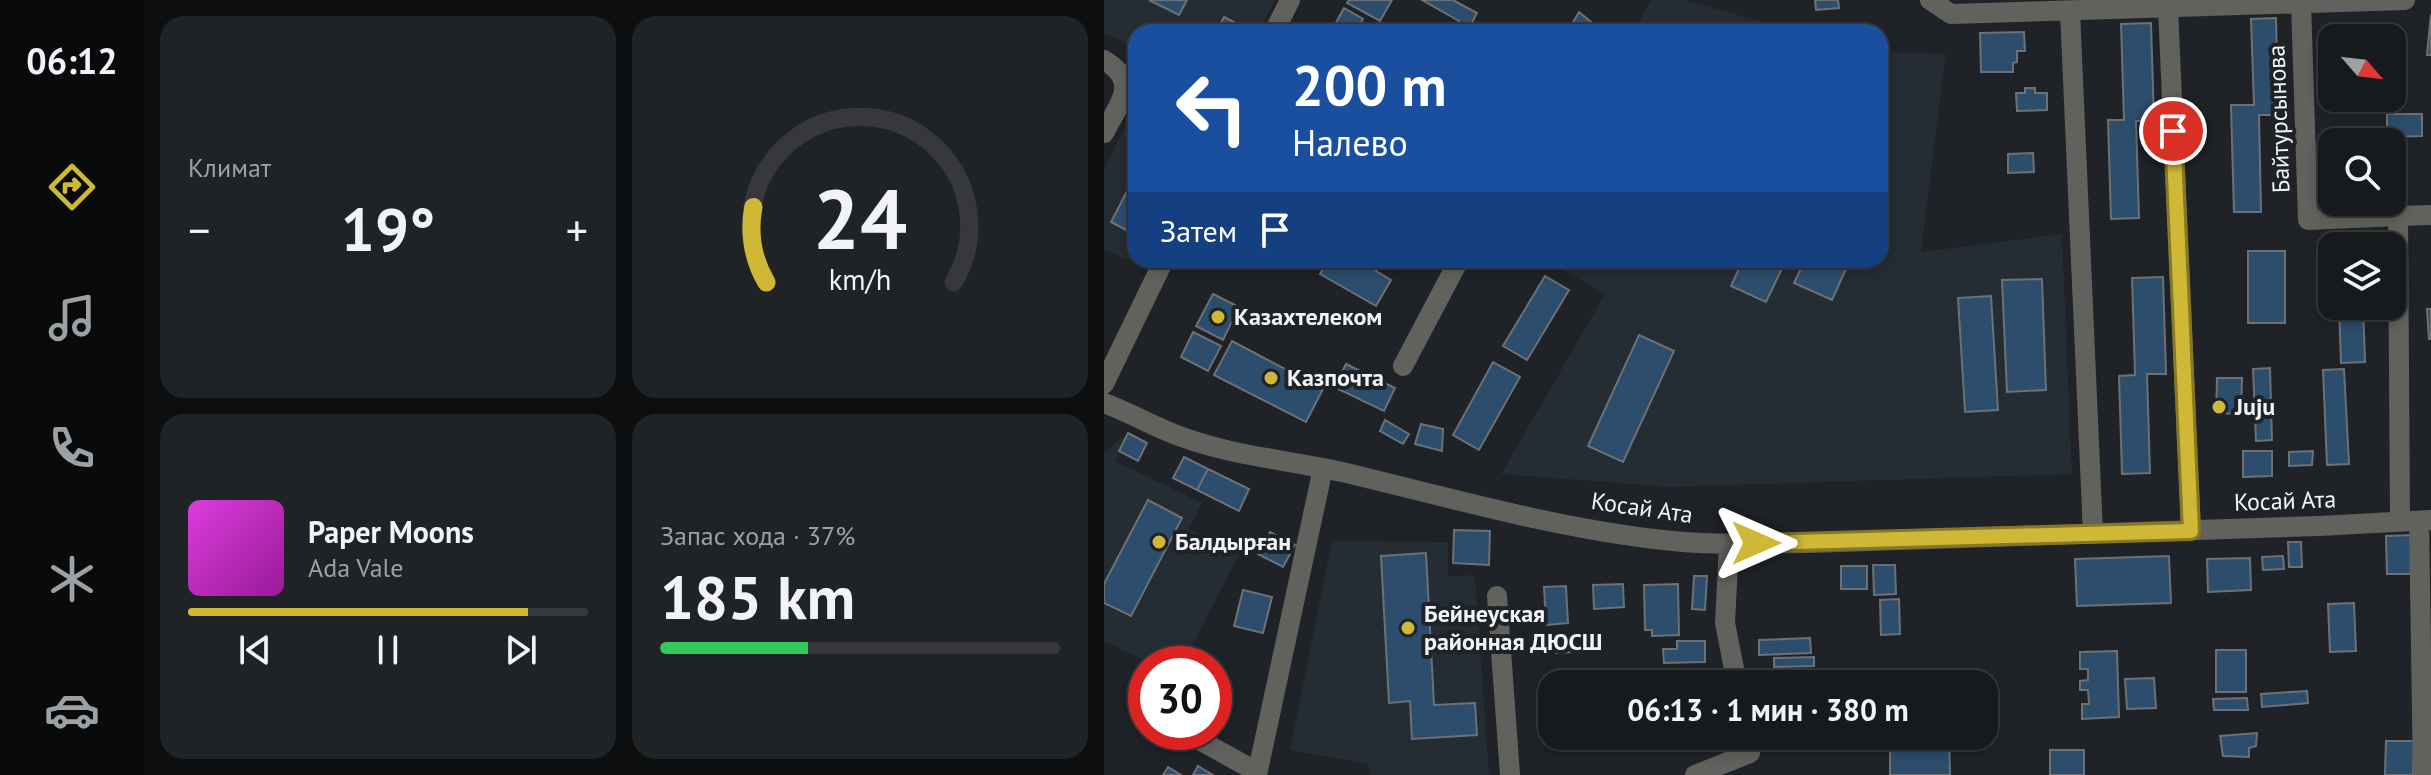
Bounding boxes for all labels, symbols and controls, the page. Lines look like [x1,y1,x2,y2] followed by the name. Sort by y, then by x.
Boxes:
[2318,24,2406,112] north arrow
[2318,24,2406,320] map controls
[26,37,118,84] text: 06:12
[2260,44,2297,194] street label: Байтурсынова
[1292,49,1447,121] text: 200 m
[1160,56,1264,160] icon: left
[2139,97,2207,165] pin
[2151,109,2195,153] icon: arrive
[1292,119,1408,166] text: Налево
[2318,128,2406,216] button: search
[188,151,271,184] text: Климат
[44,159,100,215] icon: directions
[813,163,907,271] text: 24
[341,190,435,268] text: 19°
[188,201,210,258] text: −
[566,201,588,258] text: +
[1253,208,1297,252] icon: arrive
[1160,211,1237,250] text: Затем
[2318,232,2406,320] button: layers
[829,261,891,298] text: km/h
[44,290,100,346] icon: music
[1234,301,1382,332] place label: Казахтелеком
[1209,308,1227,326] marker: Казахтелеком
[1287,362,1384,393] place label: Казпочта
[1262,369,1280,387] marker: Казпочта
[2234,391,2275,422] place label: Juju
[2210,398,2228,416] marker: Juju
[44,420,100,476] icon: phone
[2233,483,2337,518] street label: Косай Ата
[1589,485,1695,530] street label: Косай Ата
[1714,501,1798,585] position arrow
[308,512,474,551] text: Paper Moons
[660,519,855,552] text: Запас хода · 37%
[1175,526,1291,557] place label: Балдырған
[1150,533,1168,551] marker: Балдырған
[44,551,100,607] icon: climate
[308,551,403,584] text: Ada Vale
[660,558,855,636] text: 185 km
[1424,598,1603,657] place label: Бейнеуская районная ДЮСШ
[1399,619,1417,637] marker: Бейнеуская районная ДЮСШ
[233,628,277,672] icon: previous
[366,628,410,672] icon: pause
[499,628,543,672] icon: next
[1128,646,1232,750] speed limit sign: 30
[44,682,100,738] icon: car
[1627,690,1909,729] text: 06:13 · 1 мин · 380 m

